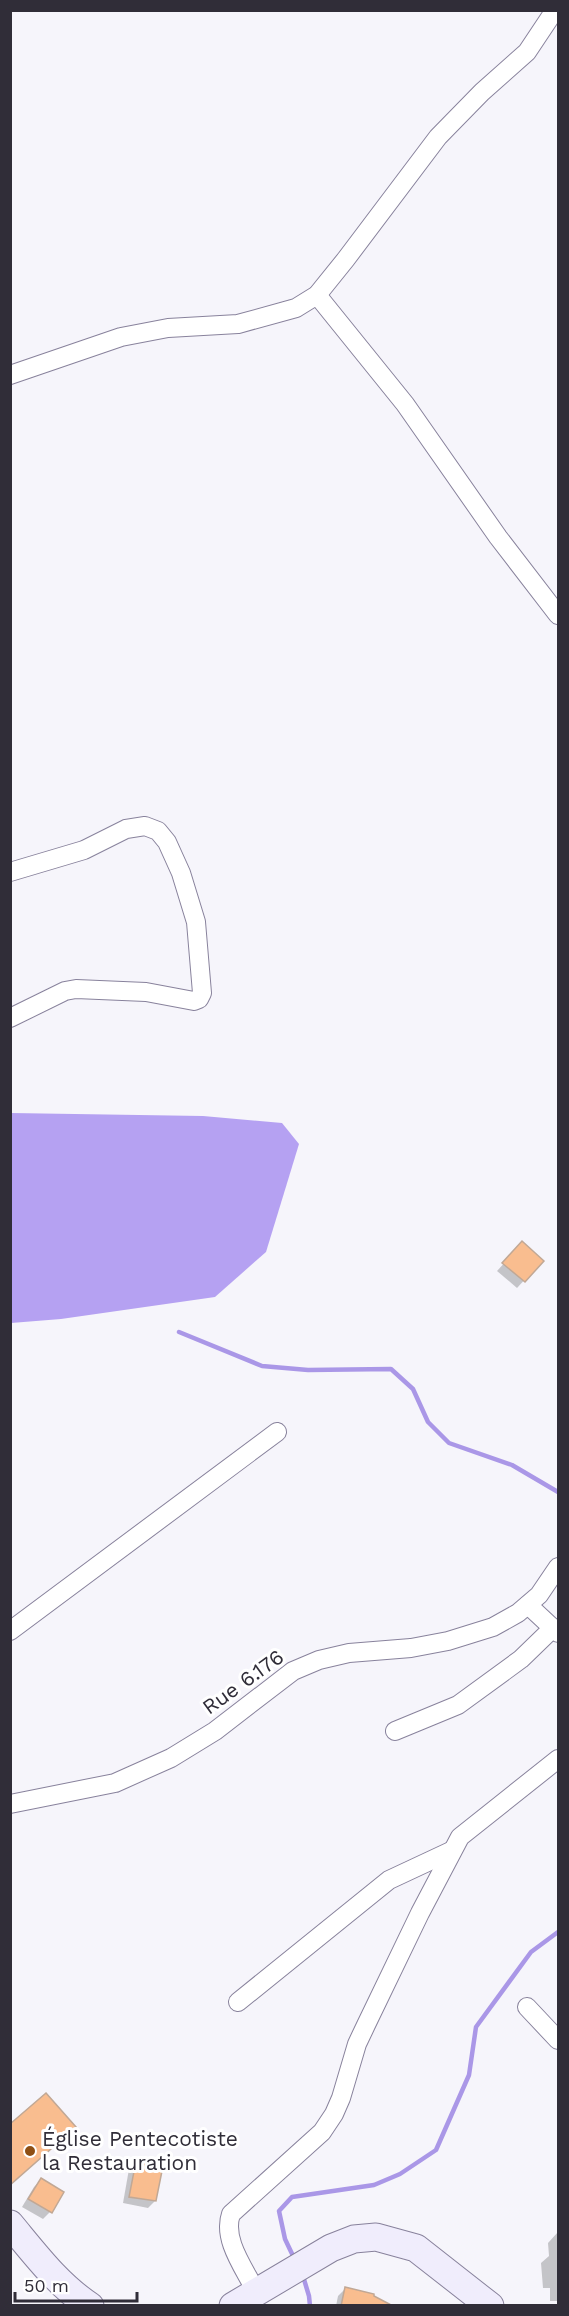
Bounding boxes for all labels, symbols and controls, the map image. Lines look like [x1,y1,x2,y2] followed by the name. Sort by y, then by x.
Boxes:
[197,1644,288,1719] street label: Rue 6.176
[42,2126,238,2175] place label: Église Pentecotiste la Restauration
[23,2144,37,2158] marker: Église Pentecotiste la Restauration
[15,2265,136,2303] scale bar
[24,2275,69,2296] text: 50 m

